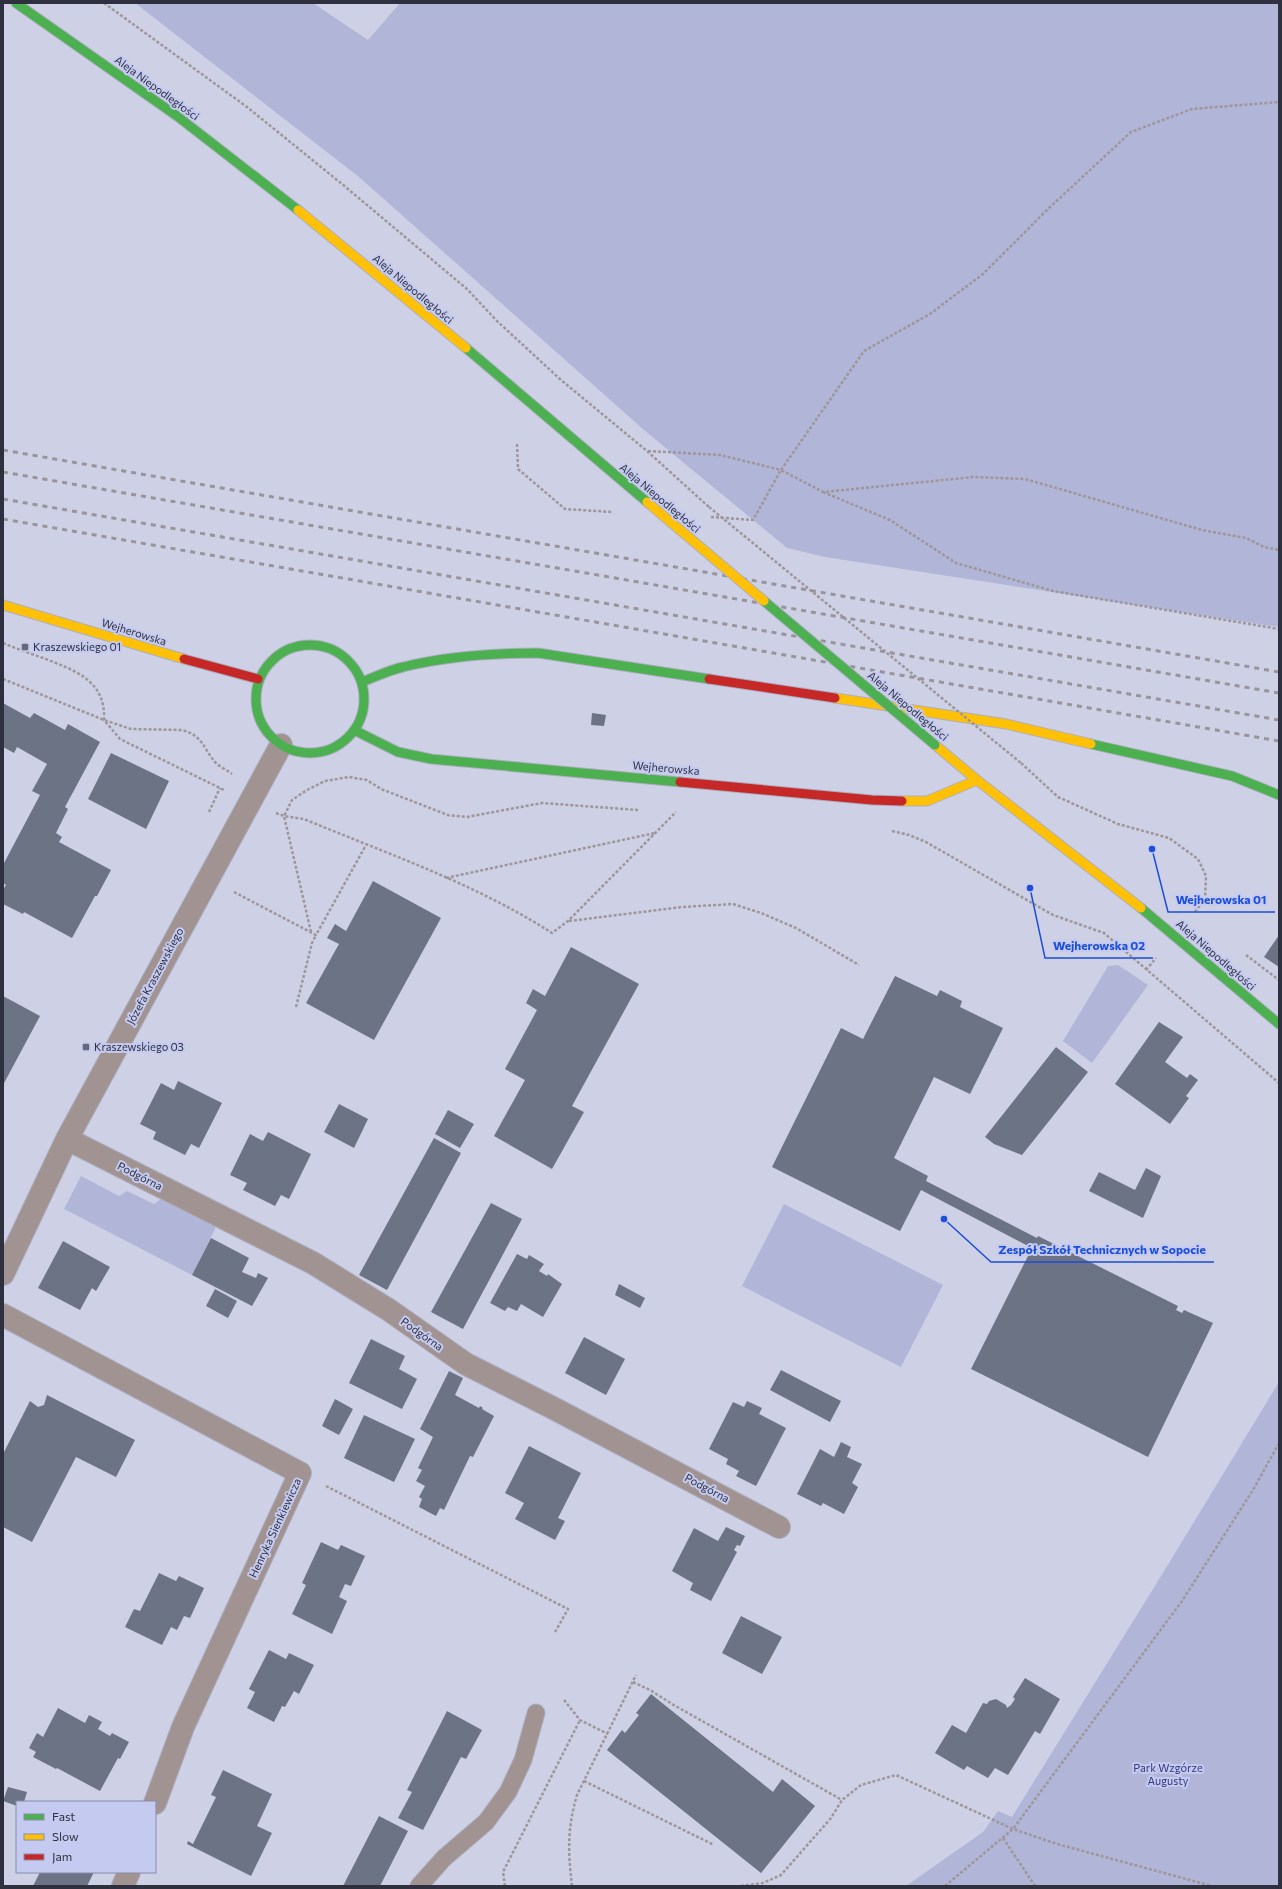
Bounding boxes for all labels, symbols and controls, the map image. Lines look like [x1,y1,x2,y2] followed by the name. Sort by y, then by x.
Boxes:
[113,53,202,123] street label: Aleja Niepodległości
[371,251,456,326] street label: Aleja Niepodległości
[618,460,703,535] street label: Aleja Niepodległości
[100,615,168,648] street label: Wejherowska
[33,640,121,653] place label: Kraszewskiego 01
[20,642,30,652] marker: Kraszewskiego 01
[866,668,951,743] street label: Aleja Niepodległości
[632,758,700,777] street label: Wejherowska
[1168,888,1275,912] callout: Wejherowska 01
[1176,892,1266,906] text: Wejherowska 01
[1174,917,1259,993] street label: Aleja Niepodległości
[124,925,187,1027] street label: Józefa Kraszewskiego
[1045,934,1153,958] callout: Wejherowska 02
[1053,938,1145,952] text: Wejherowska 02
[94,1040,184,1053] place label: Kraszewskiego 03
[81,1042,91,1052] marker: Kraszewskiego 03
[116,1159,165,1192] street label: Podgórna
[991,1238,1214,1262] callout: Zespół Szkół Technicznych w Sopocie
[998,1242,1206,1256] text: Zespół Szkół Technicznych w Sopocie
[399,1314,446,1353] street label: Podgórna
[683,1470,732,1505] street label: Podgórna
[246,1476,303,1580] street label: Henryka Sienkiewicza
[1133,1761,1203,1787] park label: Park Wzgórze Augusty
[16,1801,156,1873] legend
[52,1809,75,1823] text: Fast
[52,1829,79,1843] text: Slow
[52,1849,72,1864] text: Jam

